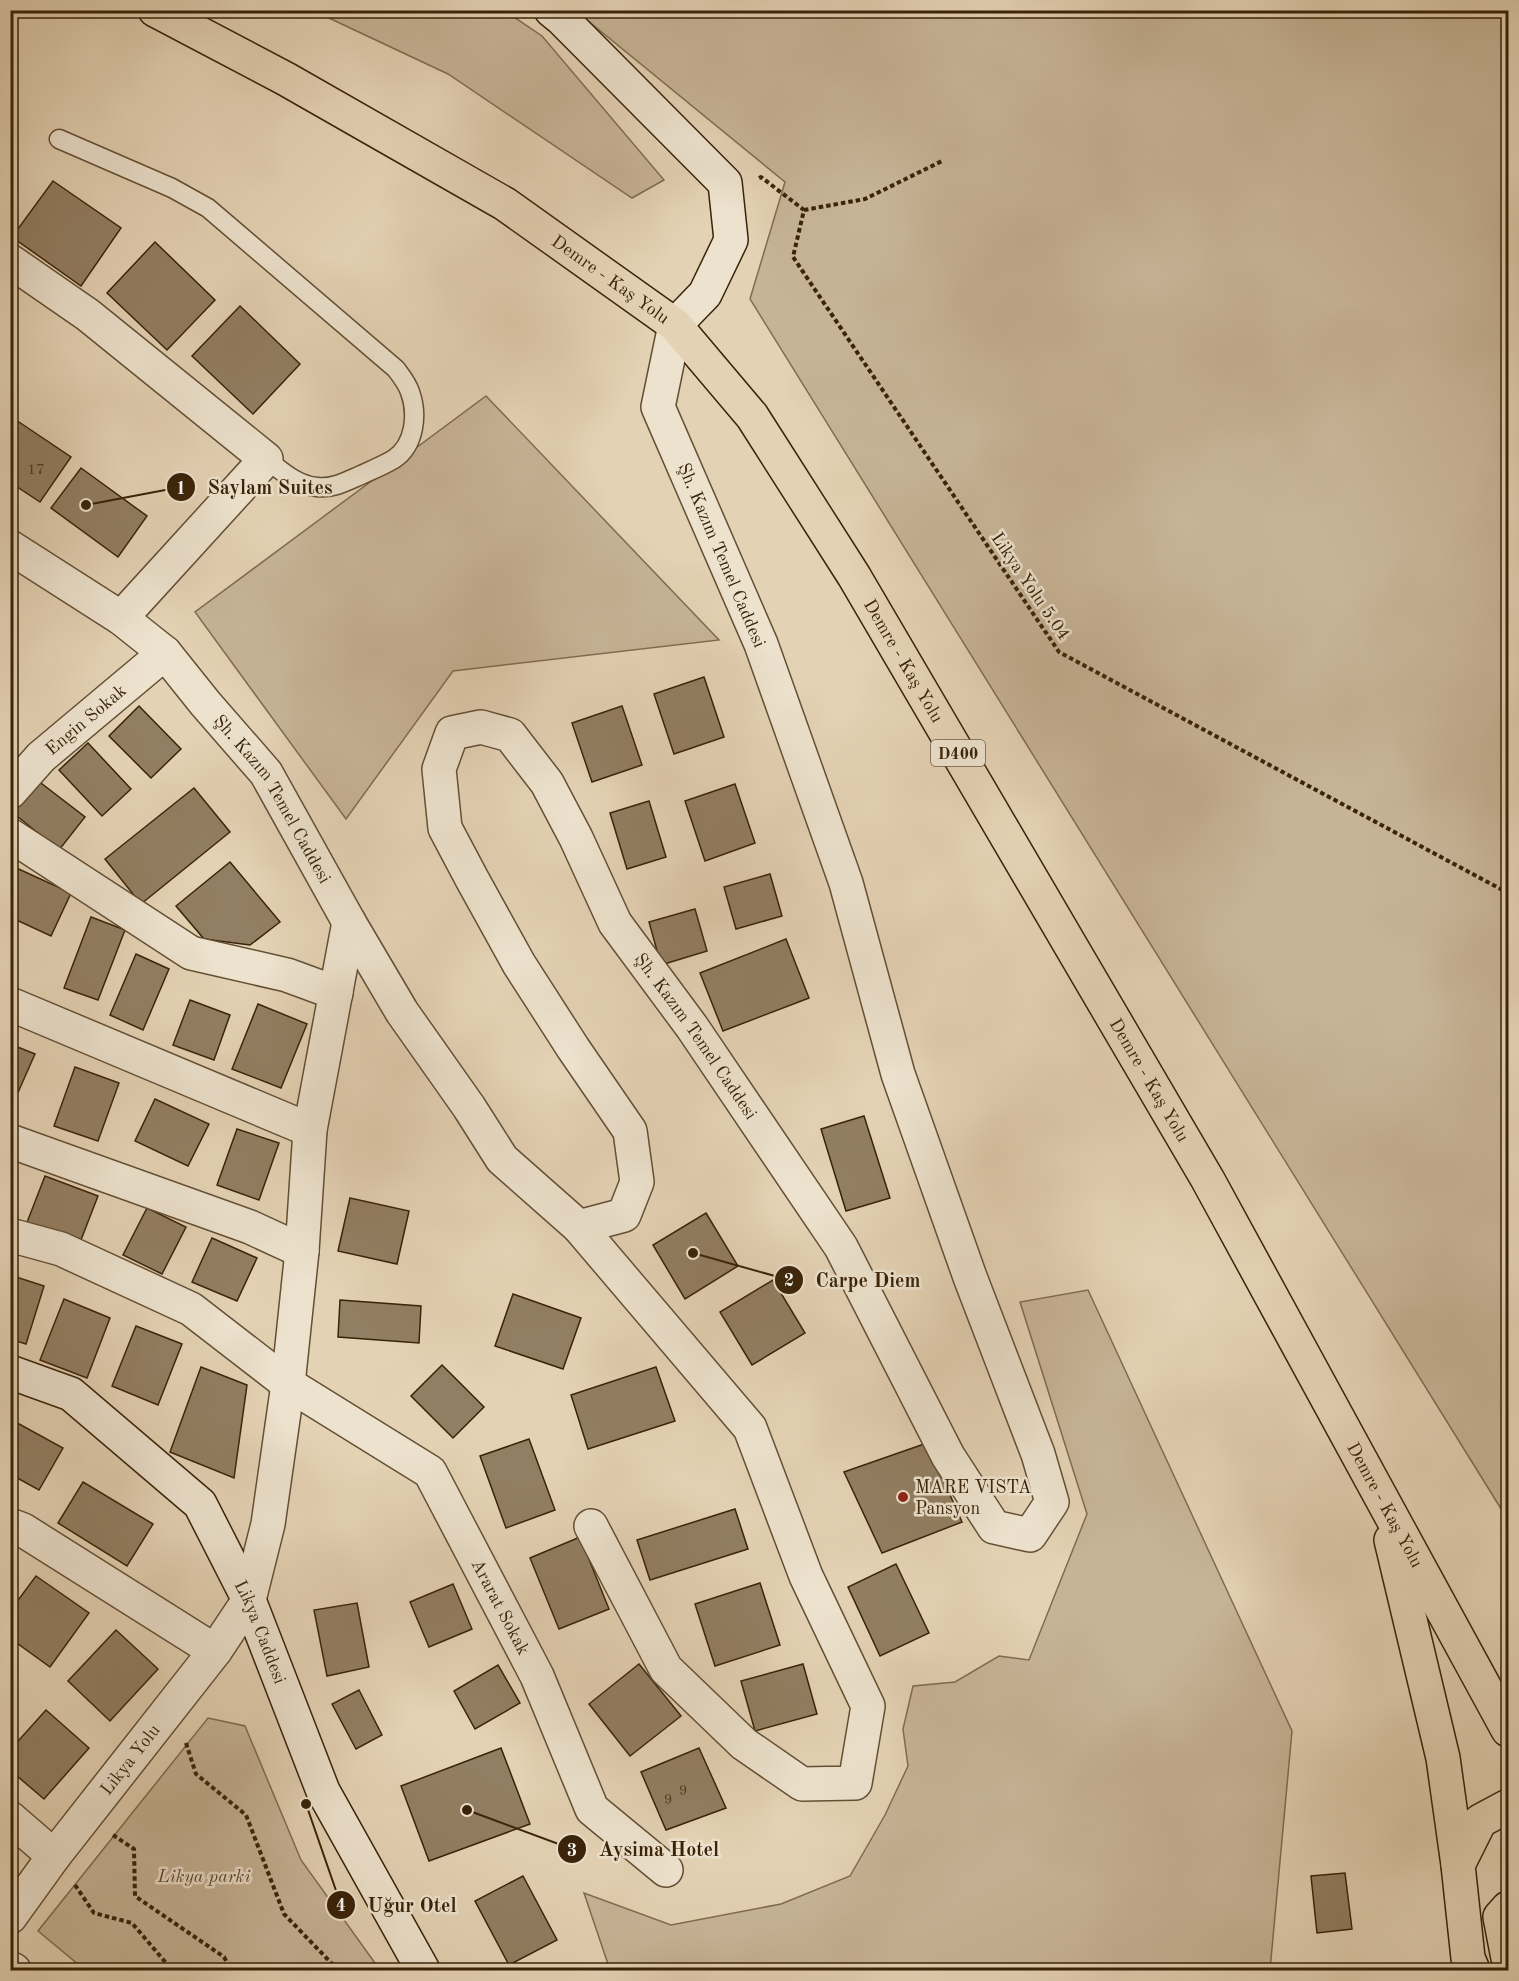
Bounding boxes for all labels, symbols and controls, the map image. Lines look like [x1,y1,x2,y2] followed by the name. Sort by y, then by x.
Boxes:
[548,232,673,328] street label: Demre - Kaş Yolu
[674,460,768,650] street label: Şh. Kazım Temel Caddesi
[27,463,45,478] house number: 17
[166,468,345,506] callout: Saylam Suites
[207,479,333,499] text: Saylam Suites
[176,480,186,498] text: 1
[988,529,1073,644] street label: Likya Yolu 5.04
[860,596,946,726] street label: Demre - Kaş Yolu
[42,682,130,759] street label: Engin Sokak
[210,712,334,887] street label: Şh. Kazım Temel Caddesi
[931,740,985,766] road number: D400
[631,950,760,1123] street label: Şh. Kazım Temel Caddesi
[1105,1016,1192,1146] street label: Demre - Kaş Yolu
[774,1261,933,1299] callout: Carpe Diem
[784,1272,794,1290] text: 2
[815,1272,921,1292] text: Carpe Diem
[1343,1440,1426,1571] street label: Demre - Kaş Yolu
[915,1479,1032,1518] place label: MARE VISTA Pansyon
[896,1490,910,1504] marker: MARE VISTA Pansyon
[467,1556,532,1658] street label: Ararat Sokak
[230,1578,289,1687] street label: Likya Caddesi
[97,1721,164,1799] street label: Likya Yolu
[679,1784,687,1799] house number: 9
[664,1793,672,1808] house number: 9
[557,1830,731,1868] callout: Aysima Hotel
[599,1841,719,1861] text: Aysima Hotel
[567,1842,577,1860] text: 3
[157,1868,250,1886] park label: Likya parki
[326,1886,469,1924] callout: Uğur Otel
[336,1897,346,1915] text: 4
[367,1897,457,1917] text: Uğur Otel

